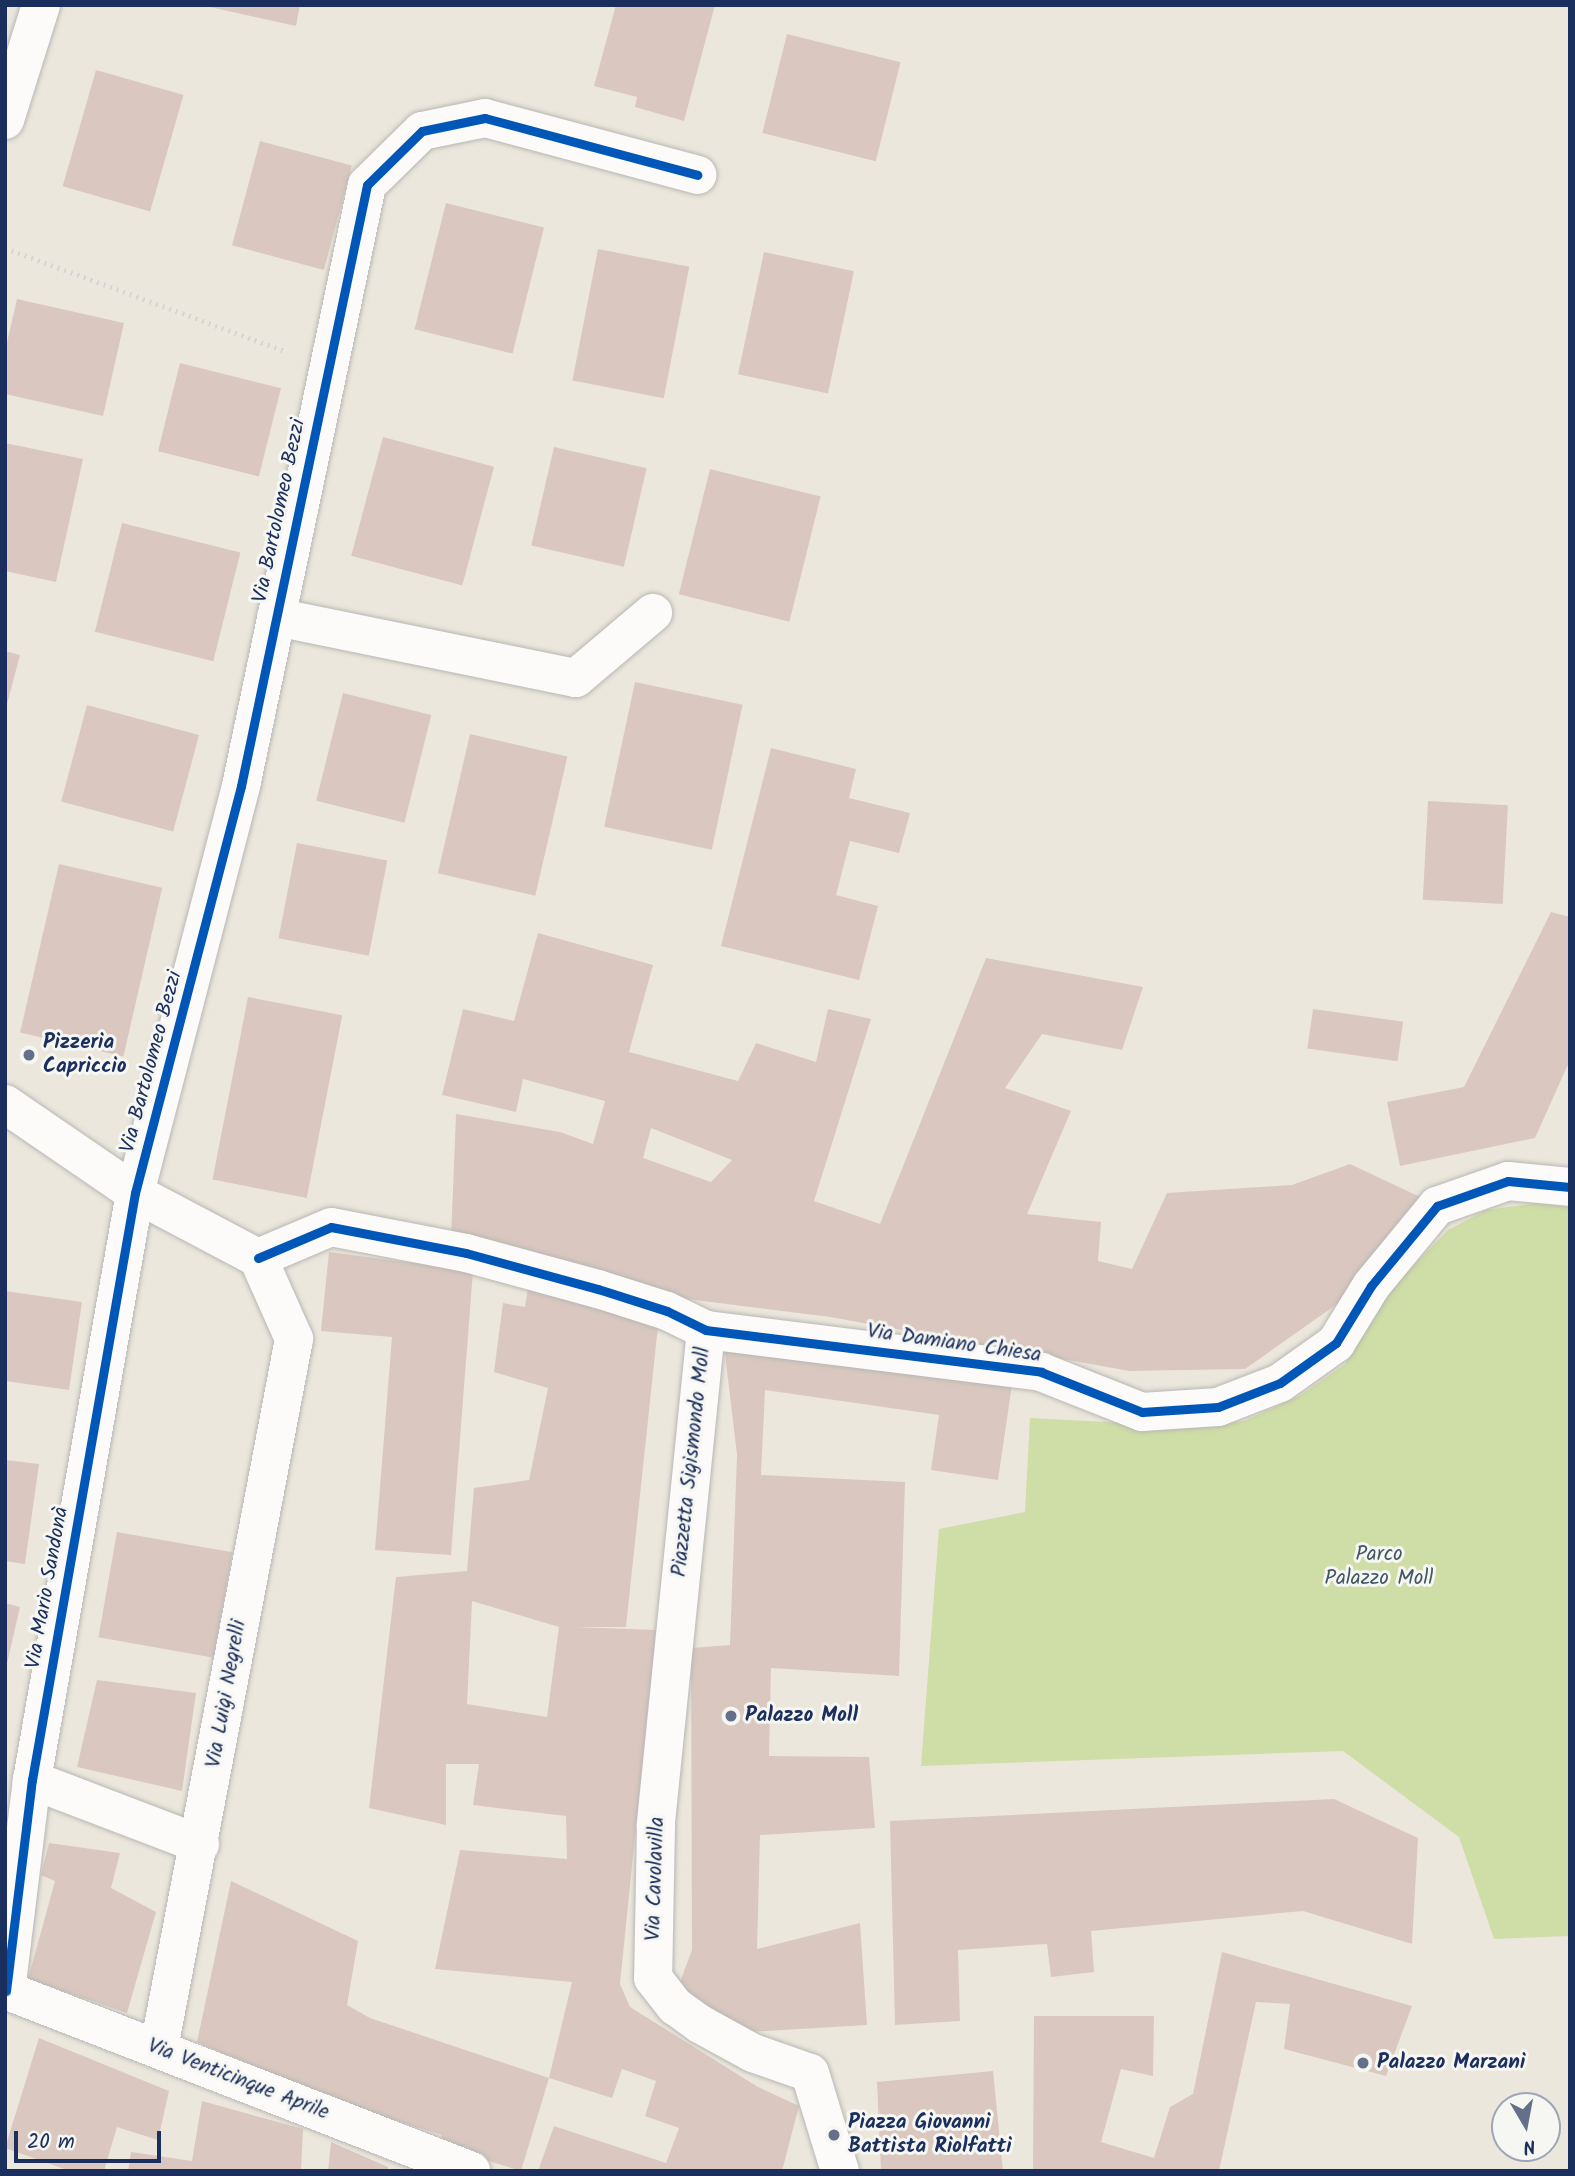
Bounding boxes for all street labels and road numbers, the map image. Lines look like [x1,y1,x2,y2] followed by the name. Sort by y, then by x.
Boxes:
[248,417,312,605] street label: Via Bartolomeo Bezzi
[116,968,188,1156] street label: Via Bartolomeo Bezzi
[865,1319,1043,1369] street label: Via Damiano Chiesa
[667,1346,717,1578] street label: Piazzetta Sigismondo Moll
[21,1505,75,1671] street label: Via Mario Sandonà
[202,1618,252,1770] street label: Via Luigi Negrelli
[641,1816,671,1942] street label: Via Cavolavilla
[144,2034,332,2126] street label: Via Venticinque Aprile

